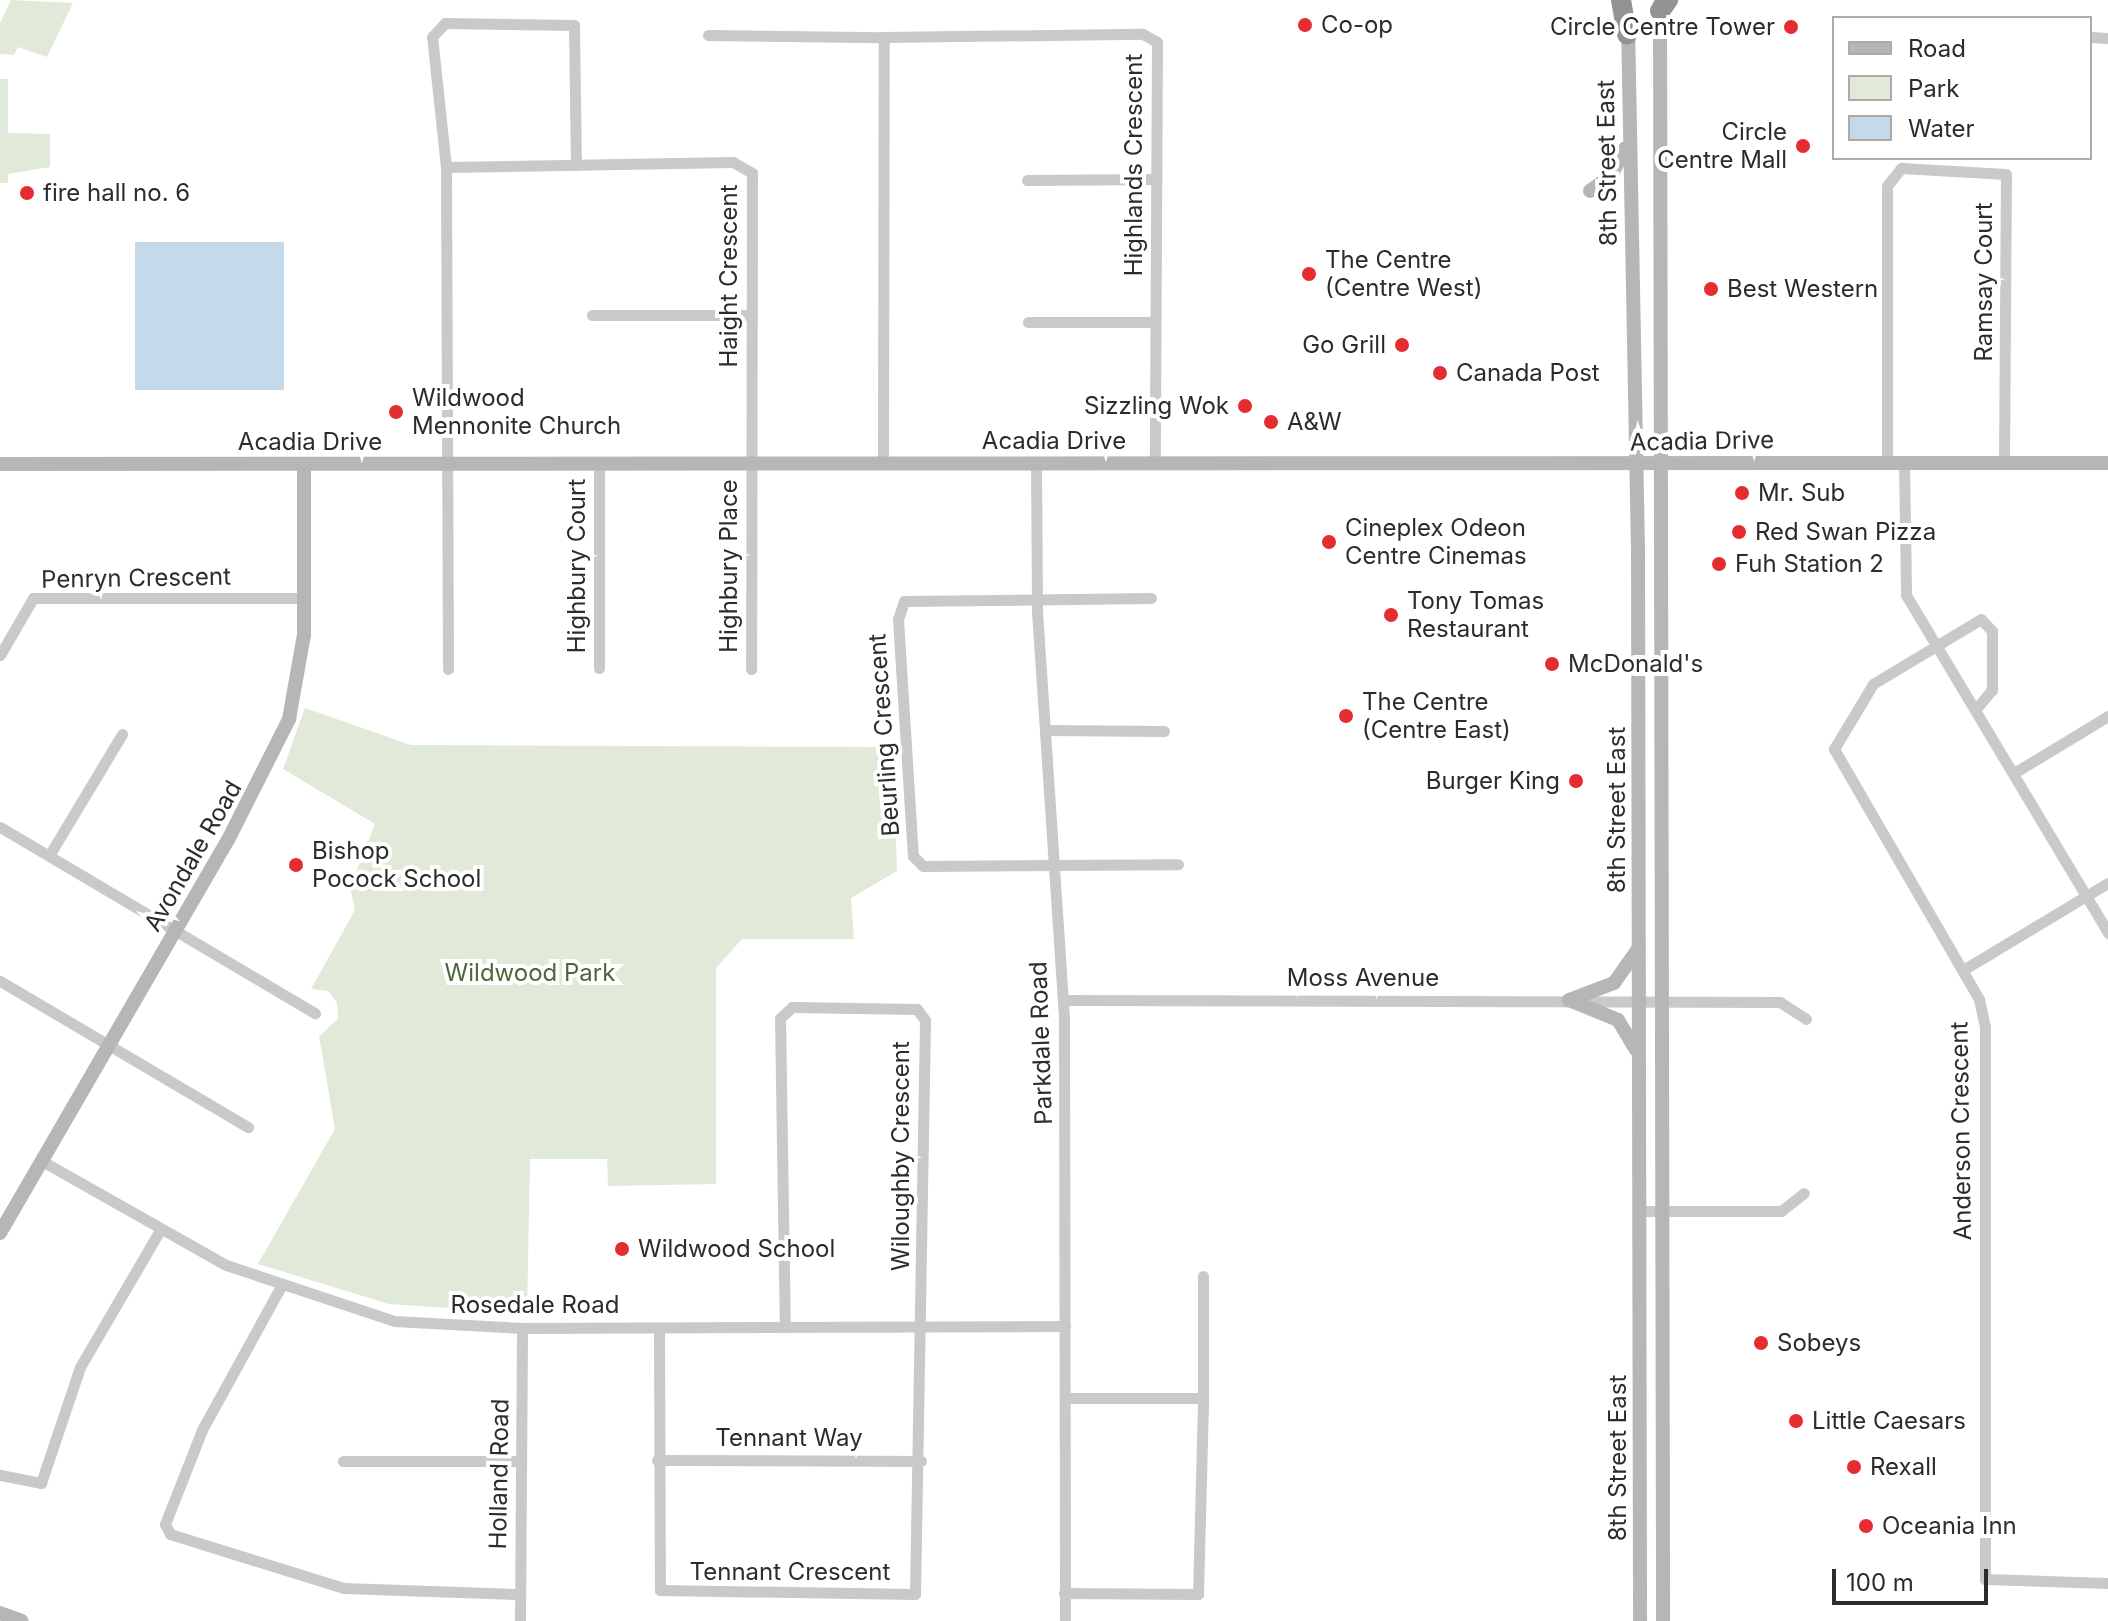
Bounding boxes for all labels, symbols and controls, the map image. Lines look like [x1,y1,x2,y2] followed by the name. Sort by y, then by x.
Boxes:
[1321,11,1393,39] place label: Co-op
[1550,13,1775,41] place label: Circle Centre Tower
[1296,16,1314,34] marker: Co-op
[1832,16,2092,160] legend
[1782,18,1800,36] marker: Circle Centre Tower
[1908,34,1966,63] text: Road
[1120,54,1148,276] street label: Highlands Crescent
[1908,74,1959,103] text: Park
[1591,79,1623,247] street label: 8th Street East
[1908,114,1975,143] text: Water
[1657,118,1787,174] place label: Circle Centre Mall
[1794,137,1812,155] marker: Circle Centre Mall
[43,179,190,207] place label: fire hall no. 6
[18,184,36,202] marker: fire hall no. 6
[715,184,743,368] street label: Haight Crescent
[1970,202,1998,362] street label: Ramsay Court
[1325,246,1482,302] place label: The Centre (Centre West)
[1300,265,1318,283] marker: The Centre (Centre West)
[1727,275,1878,303] place label: Best Western
[1702,280,1720,298] marker: Best Western
[1302,331,1386,359] place label: Go Grill
[1393,336,1411,354] marker: Go Grill
[1456,359,1600,387] place label: Canada Post
[1431,364,1449,382] marker: Canada Post
[412,384,621,440] place label: Wildwood Mennonite Church
[1084,392,1229,420] place label: Sizzling Wok
[1236,397,1254,415] marker: Sizzling Wok
[387,403,405,421] marker: Wildwood Mennonite Church
[1287,408,1342,436] place label: A&W
[1262,413,1280,431] marker: A&W
[1630,425,1774,457] street label: Acadia Drive
[982,427,1126,455] street label: Acadia Drive
[238,428,382,456] street label: Acadia Drive
[563,479,591,653] street label: Highbury Court
[715,479,743,653] street label: Highbury Place
[1758,479,1845,507] place label: Mr. Sub
[1733,484,1751,502] marker: Mr. Sub
[1345,514,1527,570] place label: Cineplex Odeon Centre Cinemas
[1755,518,1936,546] place label: Red Swan Pizza
[1730,523,1748,541] marker: Red Swan Pizza
[1320,533,1338,551] marker: Cineplex Odeon Centre Cinemas
[1735,550,1884,578] place label: Fuh Station 2
[1710,555,1728,573] marker: Fuh Station 2
[41,562,231,594] street label: Penryn Crescent
[1407,587,1544,643] place label: Tony Tomas Restaurant
[1382,606,1400,624] marker: Tony Tomas Restaurant
[863,633,905,837] street label: Beurling Crescent
[1568,650,1703,678] place label: McDonald's
[1543,655,1561,673] marker: McDonald's
[1362,688,1511,744] place label: The Centre (Centre East)
[1337,707,1355,725] marker: The Centre (Centre East)
[1603,727,1631,893] street label: 8th Street East
[1426,767,1560,795] place label: Burger King
[1567,772,1585,790] marker: Burger King
[138,776,248,936] street label: Avondale Road
[312,837,481,893] place label: Bishop Pocock School
[287,856,305,874] marker: Bishop Pocock School
[445,959,615,987] park label: Wildwood Park
[1024,961,1058,1125] street label: Parkdale Road
[1287,964,1439,992] street label: Moss Avenue
[1945,1021,1977,1241] street label: Anderson Crescent
[887,1041,915,1271] street label: Wiloughby Crescent
[638,1235,835,1263] place label: Wildwood School
[613,1240,631,1258] marker: Wildwood School
[451,1291,619,1319] street label: Rosedale Road
[1777,1329,1861,1357] place label: Sobeys
[1752,1334,1770,1352] marker: Sobeys
[1604,1375,1632,1541] street label: 8th Street East
[483,1398,515,1550] street label: Holland Road
[1812,1407,1966,1435] place label: Little Caesars
[1787,1412,1805,1430] marker: Little Caesars
[715,1424,863,1452] street label: Tennant Way
[1870,1453,1937,1481] place label: Rexall
[1845,1458,1863,1476] marker: Rexall
[1882,1512,2017,1540] place label: Oceania Inn
[1857,1517,1875,1535] marker: Oceania Inn
[1836,1553,1992,1603] scale bar
[690,1558,890,1586] street label: Tennant Crescent
[1846,1568,1914,1597] text: 100 m

